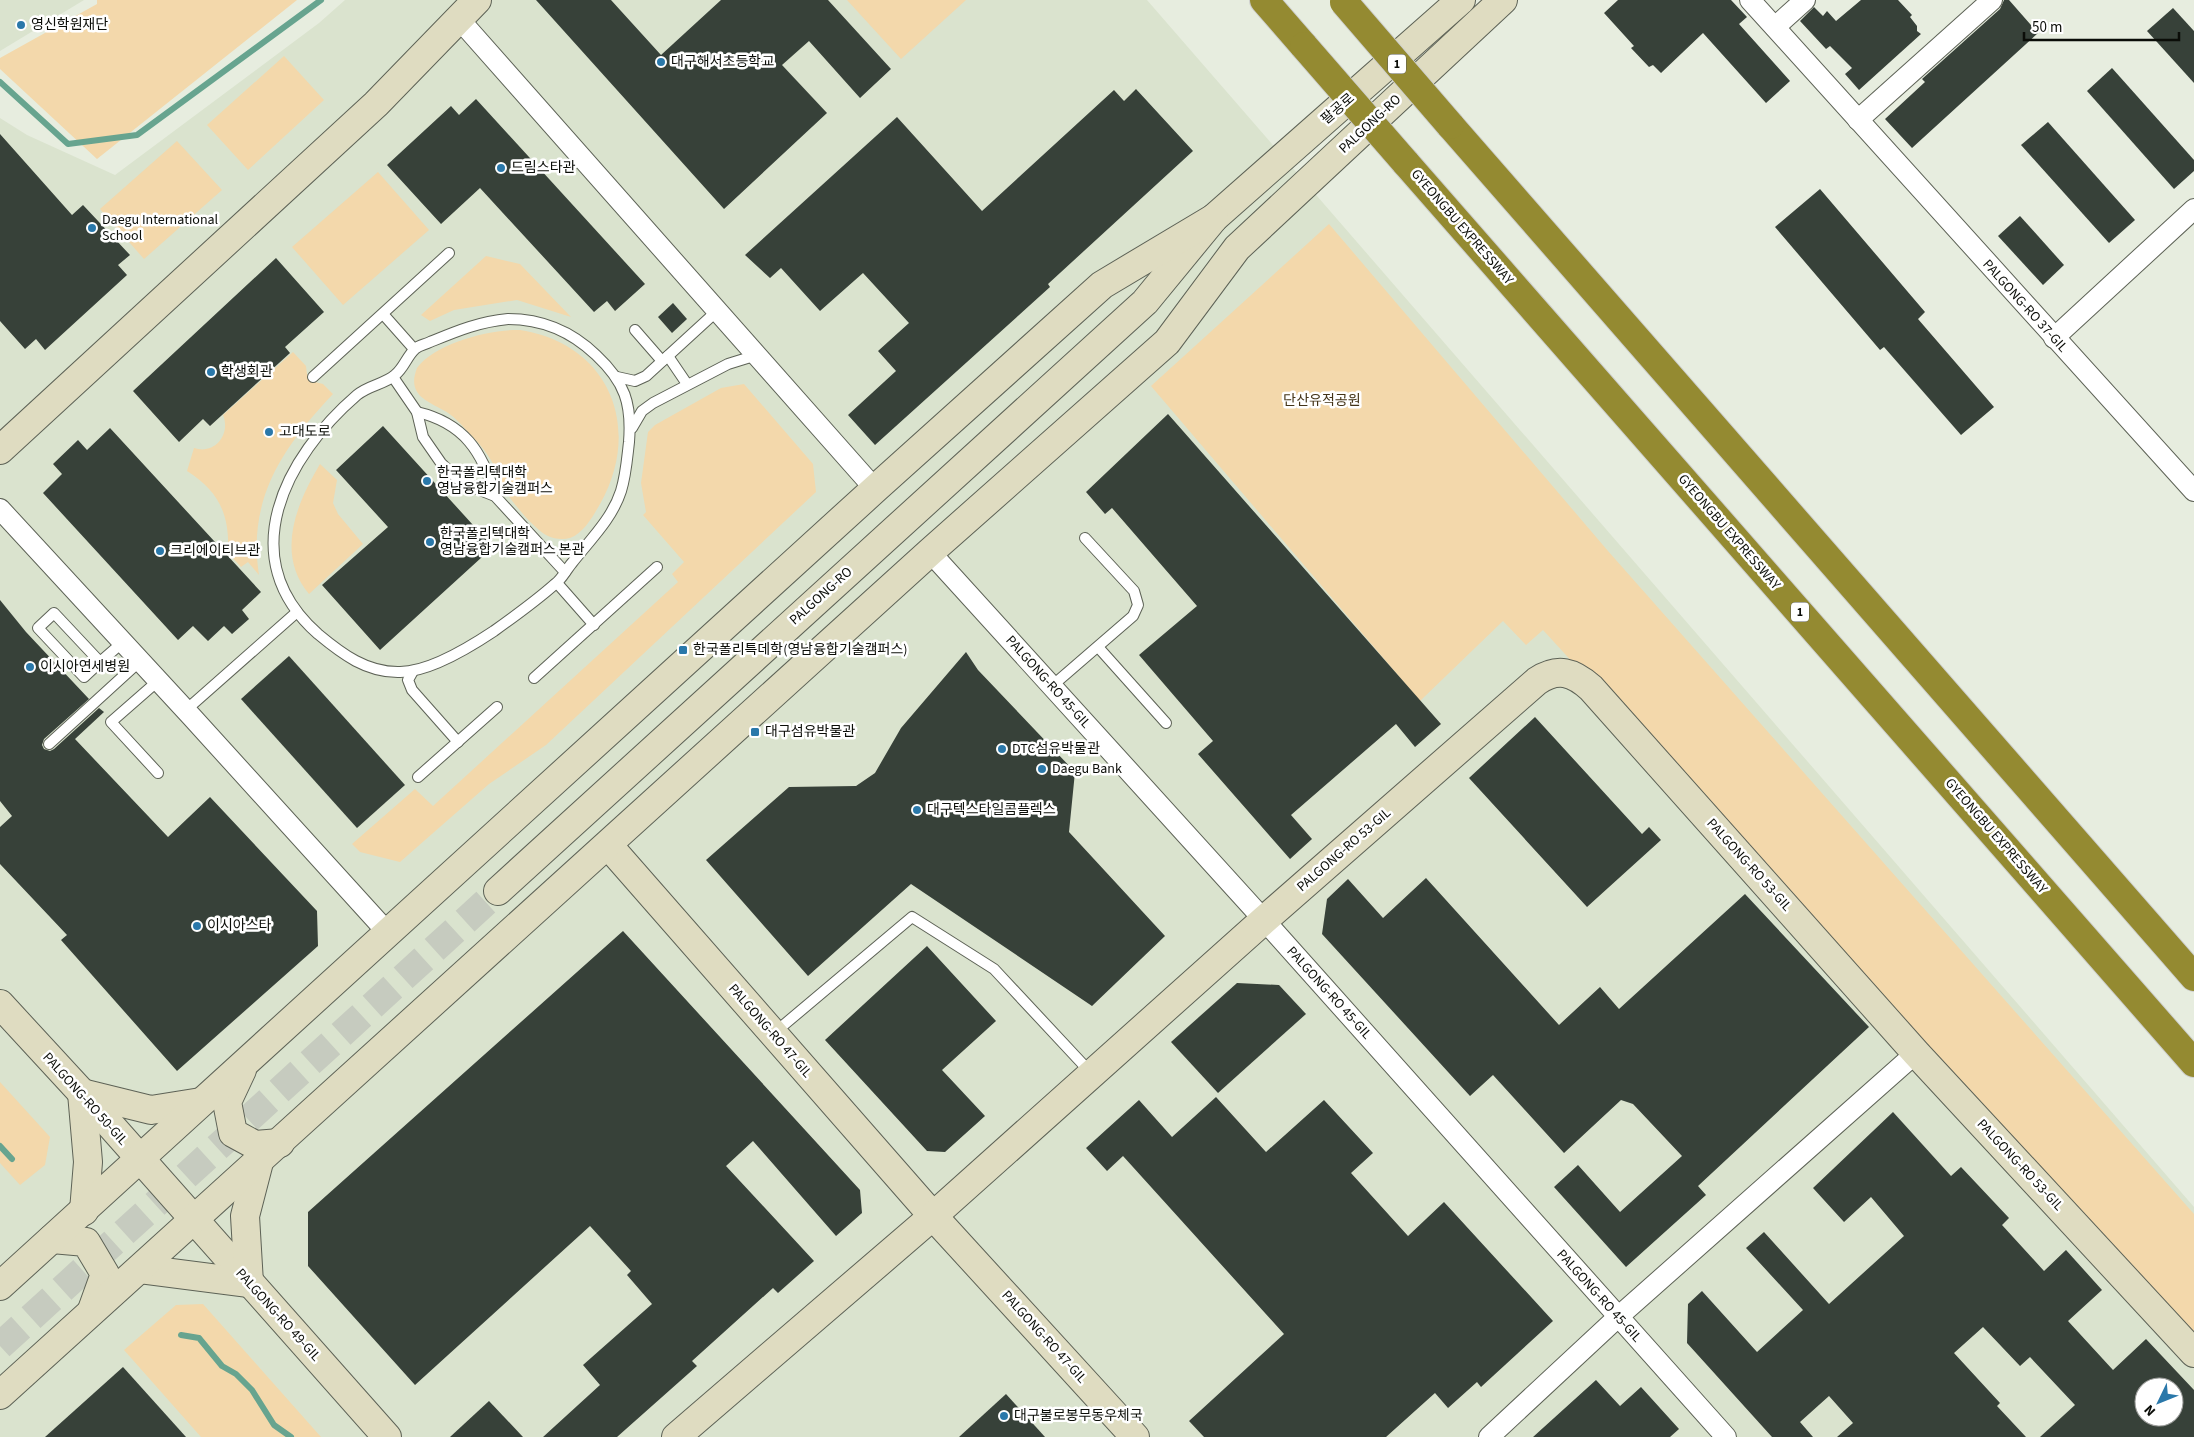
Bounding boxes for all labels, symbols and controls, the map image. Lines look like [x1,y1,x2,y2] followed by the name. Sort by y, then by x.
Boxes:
[2024,10,2179,42] scale bar
[31,15,108,35] place label: 영신학원재단
[2032,17,2062,38] text: 50 m
[15,19,27,31] marker: 영신학원재단
[671,52,774,72] place label: 대구해서초등학교
[1388,54,1406,74] road number: 1
[655,56,667,68] marker: 대구해서초등학교
[1317,89,1359,129] street label: 팔공로
[1334,90,1406,158] street label: PALGONG-RO
[511,158,576,178] place label: 드림스타관
[495,162,507,174] marker: 드림스타관
[1406,165,1518,289] street label: GYEONGBU EXPRESSWAY
[102,210,219,246] place label: Daegu International School
[86,222,98,234] marker: Daegu International School
[1978,255,2072,357] street label: PALGONG-RO 37-GIL
[221,362,273,382] place label: 학생회관
[205,366,217,378] marker: 학생회관
[1283,391,1361,411] park label: 단산유적공원
[279,422,331,442] place label: 고대도로
[263,426,275,438] marker: 고대도로
[437,463,553,499] place label: 한국폴리텍대학 영남융합기술캠퍼스
[1673,470,1785,594] street label: GYEONGBU EXPRESSWAY
[421,475,433,487] marker: 한국폴리텍대학 영남융합기술캠퍼스
[440,524,585,560] place label: 한국폴리텍대학 영남융합기술캠퍼스 본관
[424,536,436,548] marker: 한국폴리텍대학 영남융합기술캠퍼스 본관
[170,541,260,561] place label: 크리에이티브관
[154,545,166,557] marker: 크리에이티브관
[785,562,857,630] street label: PALGONG-RO
[1791,602,1809,622] road number: 1
[1001,631,1095,733] street label: PALGONG-RO 45-GIL
[693,640,908,660] place label: 한국폴리특데학(영남융합기술캠퍼스)
[677,644,689,656] marker: 한국폴리특데학(영남융합기술캠퍼스)
[40,657,130,677] place label: 이시아연세병원
[24,661,36,673] marker: 이시아연세병원
[765,722,855,742] place label: 대구섬유박물관
[749,726,761,738] marker: 대구섬유박물관
[1012,739,1100,759] place label: DTC섬유박물관
[996,743,1008,755] marker: DTC섬유박물관
[1052,759,1122,779] place label: Daegu Bank
[1036,763,1048,775] marker: Daegu Bank
[1940,774,2052,898] street label: GYEONGBU EXPRESSWAY
[927,800,1056,820] place label: 대구텍스타일콤플렉스
[1293,803,1396,897] street label: PALGONG-RO 53-GIL
[911,804,923,816] marker: 대구텍스타일콤플렉스
[1702,814,1796,916] street label: PALGONG-RO 53-GIL
[207,916,272,936] place label: 이시아스타
[191,920,203,932] marker: 이시아스타
[1282,942,1376,1044] street label: PALGONG-RO 45-GIL
[723,980,817,1083] street label: PALGONG-RO 47-GIL
[38,1048,132,1150] street label: PALGONG-RO 50-GIL
[1972,1115,2068,1215] street label: PALGONG-RO 53-GIL
[1552,1245,1646,1347] street label: PALGONG-RO 45-GIL
[231,1264,325,1366] street label: PALGONG-RO 49-GIL
[997,1286,1091,1388] street label: PALGONG-RO 47-GIL
[2134,1377,2184,1427] north arrow
[2140,1400,2161,1420] text: N
[1014,1406,1143,1426] place label: 대구불로봉무동우체국
[998,1410,1010,1422] marker: 대구불로봉무동우체국

